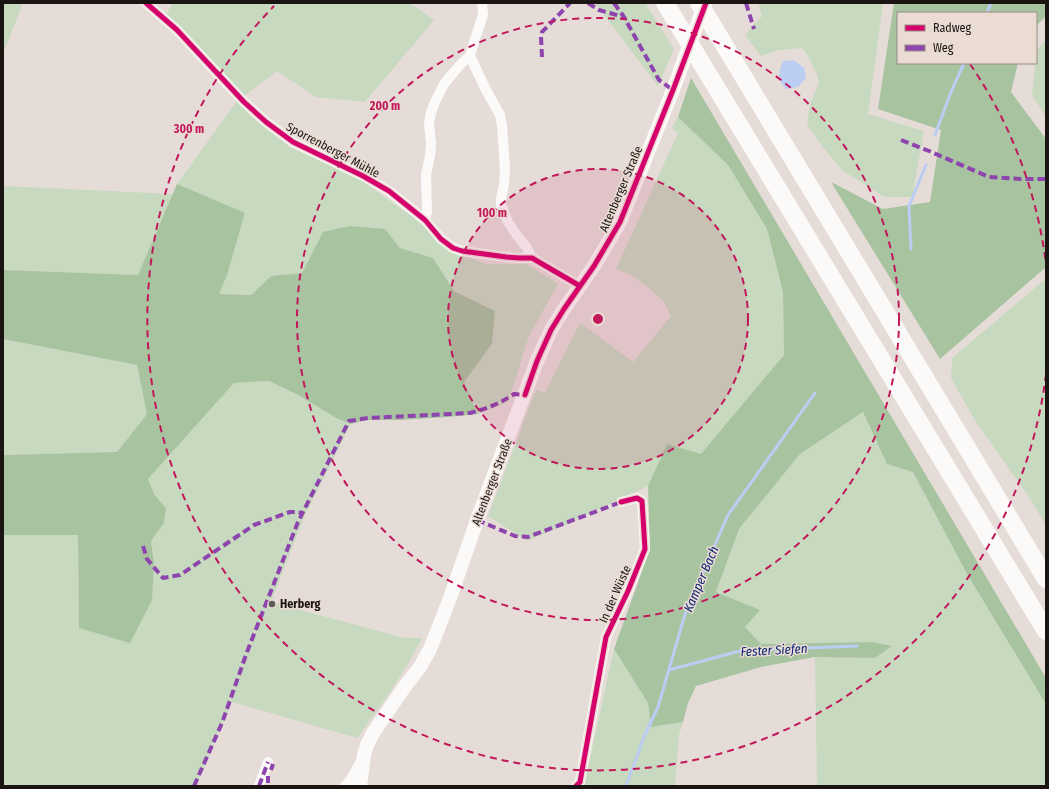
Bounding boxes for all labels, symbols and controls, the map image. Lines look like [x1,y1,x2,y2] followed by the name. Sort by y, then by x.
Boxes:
[897,12,1037,64] legend
[933,21,972,35] text: Radweg
[933,41,954,55] text: Weg
[369,99,400,113] text: 200 m
[284,119,382,181] street label: Sporrenberger Mühle
[173,122,204,136] text: 300 m
[597,144,645,234] street label: Altenberger Straße
[477,206,507,220] text: 100 m
[591,312,605,326] centre of rings
[469,436,515,528] street label: Altenberger Straße
[680,544,722,614] water label: Kamper Bach
[596,563,634,625] street label: In der Wüste
[280,597,321,611] place label: Herberg
[267,599,277,609] marker: Herberg
[740,641,808,659] water label: Fester Siefen

